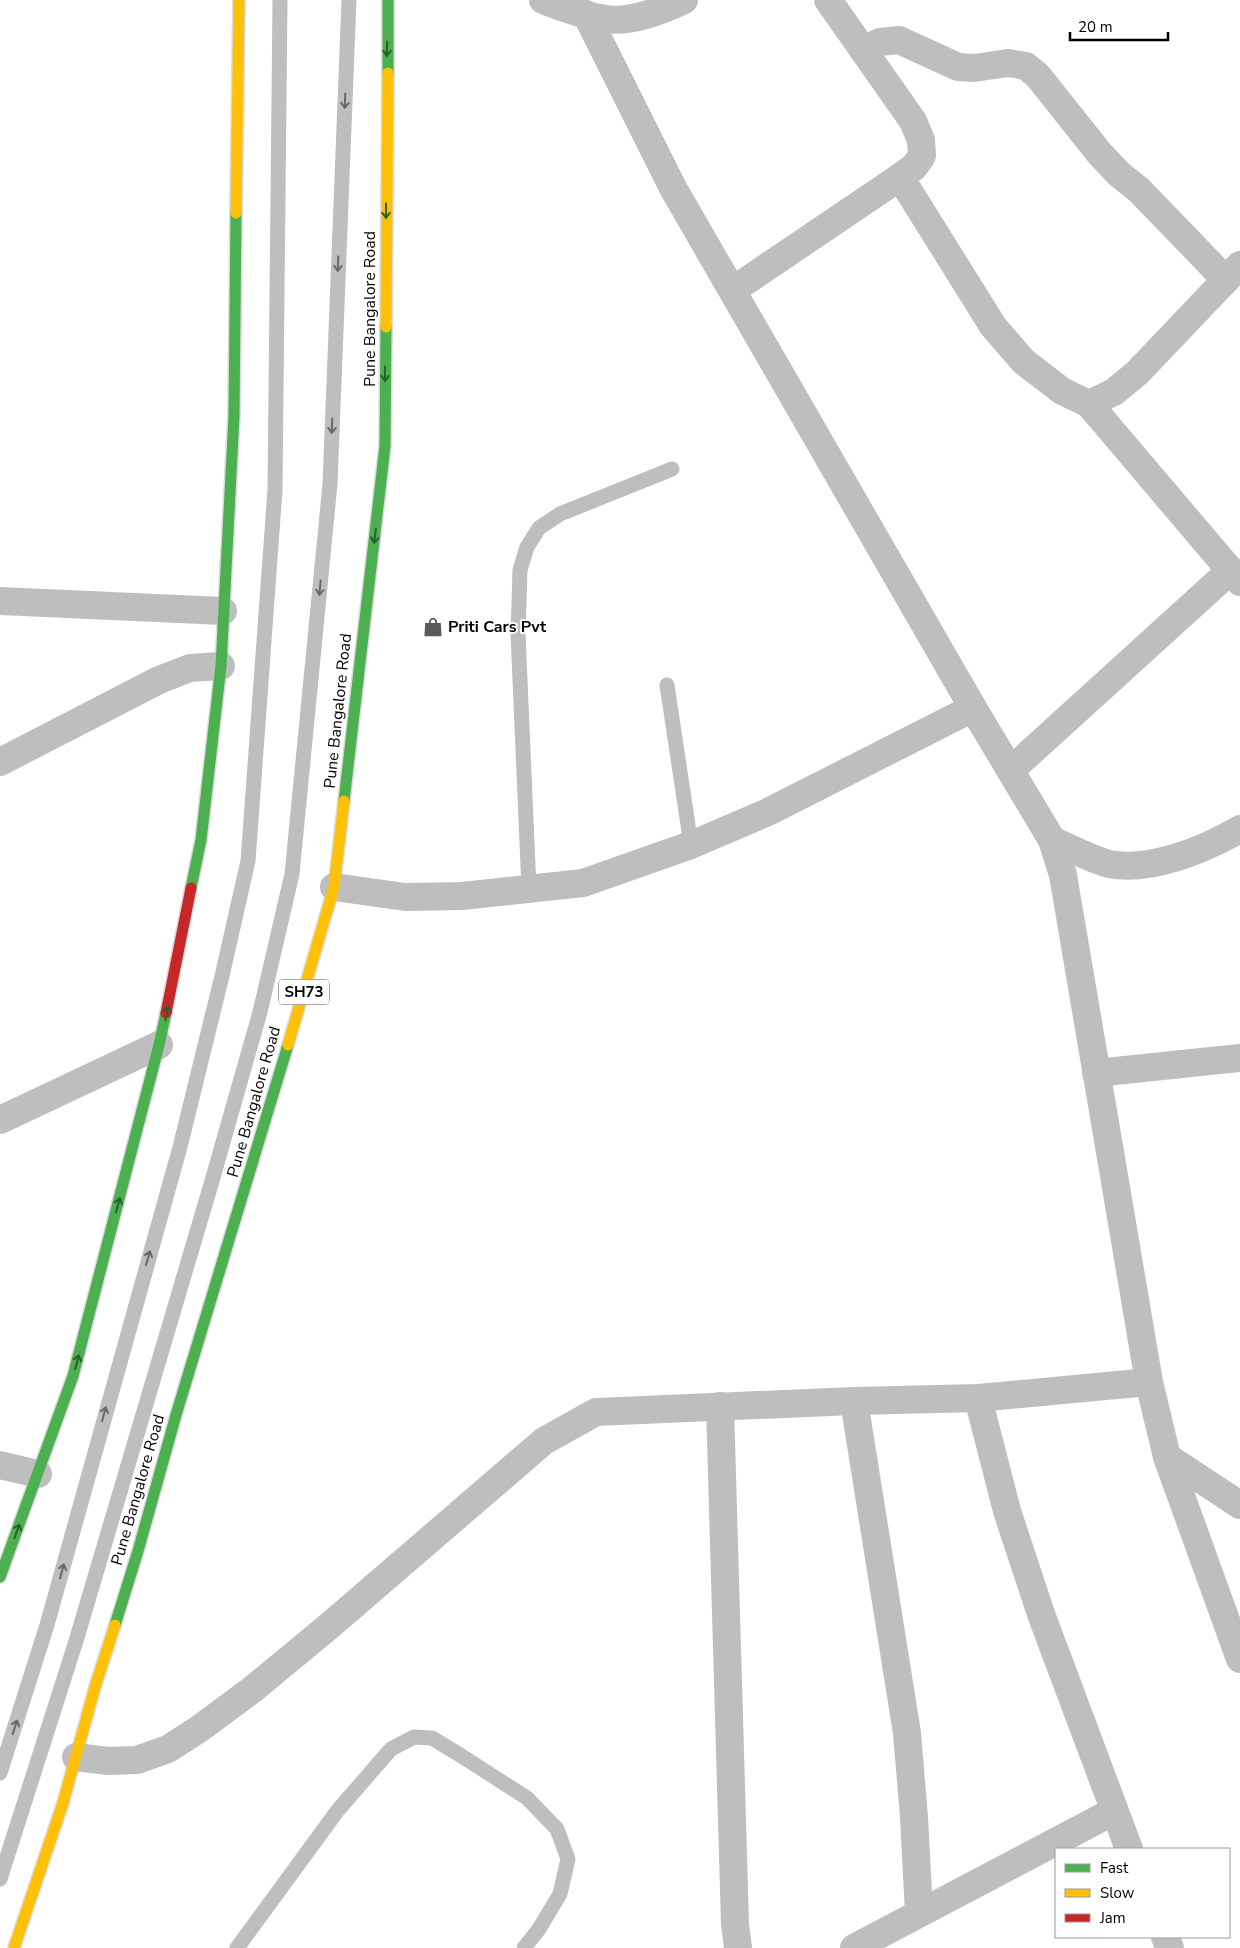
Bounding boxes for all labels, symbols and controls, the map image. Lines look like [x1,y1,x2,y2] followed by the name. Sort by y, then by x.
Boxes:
[1070,10,1168,42] scale bar
[1078,17,1113,37] text: 20 m
[383,40,392,56] one-way arrow
[340,93,349,109] one-way arrow
[381,202,391,219] one-way arrow
[359,231,381,387] street label: Pune Bangalore Road
[334,255,343,271] one-way arrow
[380,365,390,381] one-way arrow
[327,418,337,434] one-way arrow
[370,527,380,543] one-way arrow
[315,580,324,596] one-way arrow
[422,616,444,638] shop icon: Priti Cars Pvt
[448,616,547,638] place label: Priti Cars Pvt
[319,632,357,790] street label: Pune Bangalore Road
[279,980,329,1004] road number: SH73
[163,1006,172,1022] one-way arrow
[222,1024,286,1180] street label: Pune Bangalore Road
[114,1197,123,1213] one-way arrow
[144,1250,154,1266] one-way arrow
[73,1354,82,1370] one-way arrow
[100,1407,110,1423] one-way arrow
[106,1412,170,1568] street label: Pune Bangalore Road
[13,1524,22,1540] one-way arrow
[57,1564,67,1580] one-way arrow
[10,1719,20,1735] one-way arrow
[1055,1848,1230,1938] legend
[1100,1858,1129,1878] text: Fast
[1100,1883,1135,1903] text: Slow
[1099,1908,1126,1928] text: Jam

